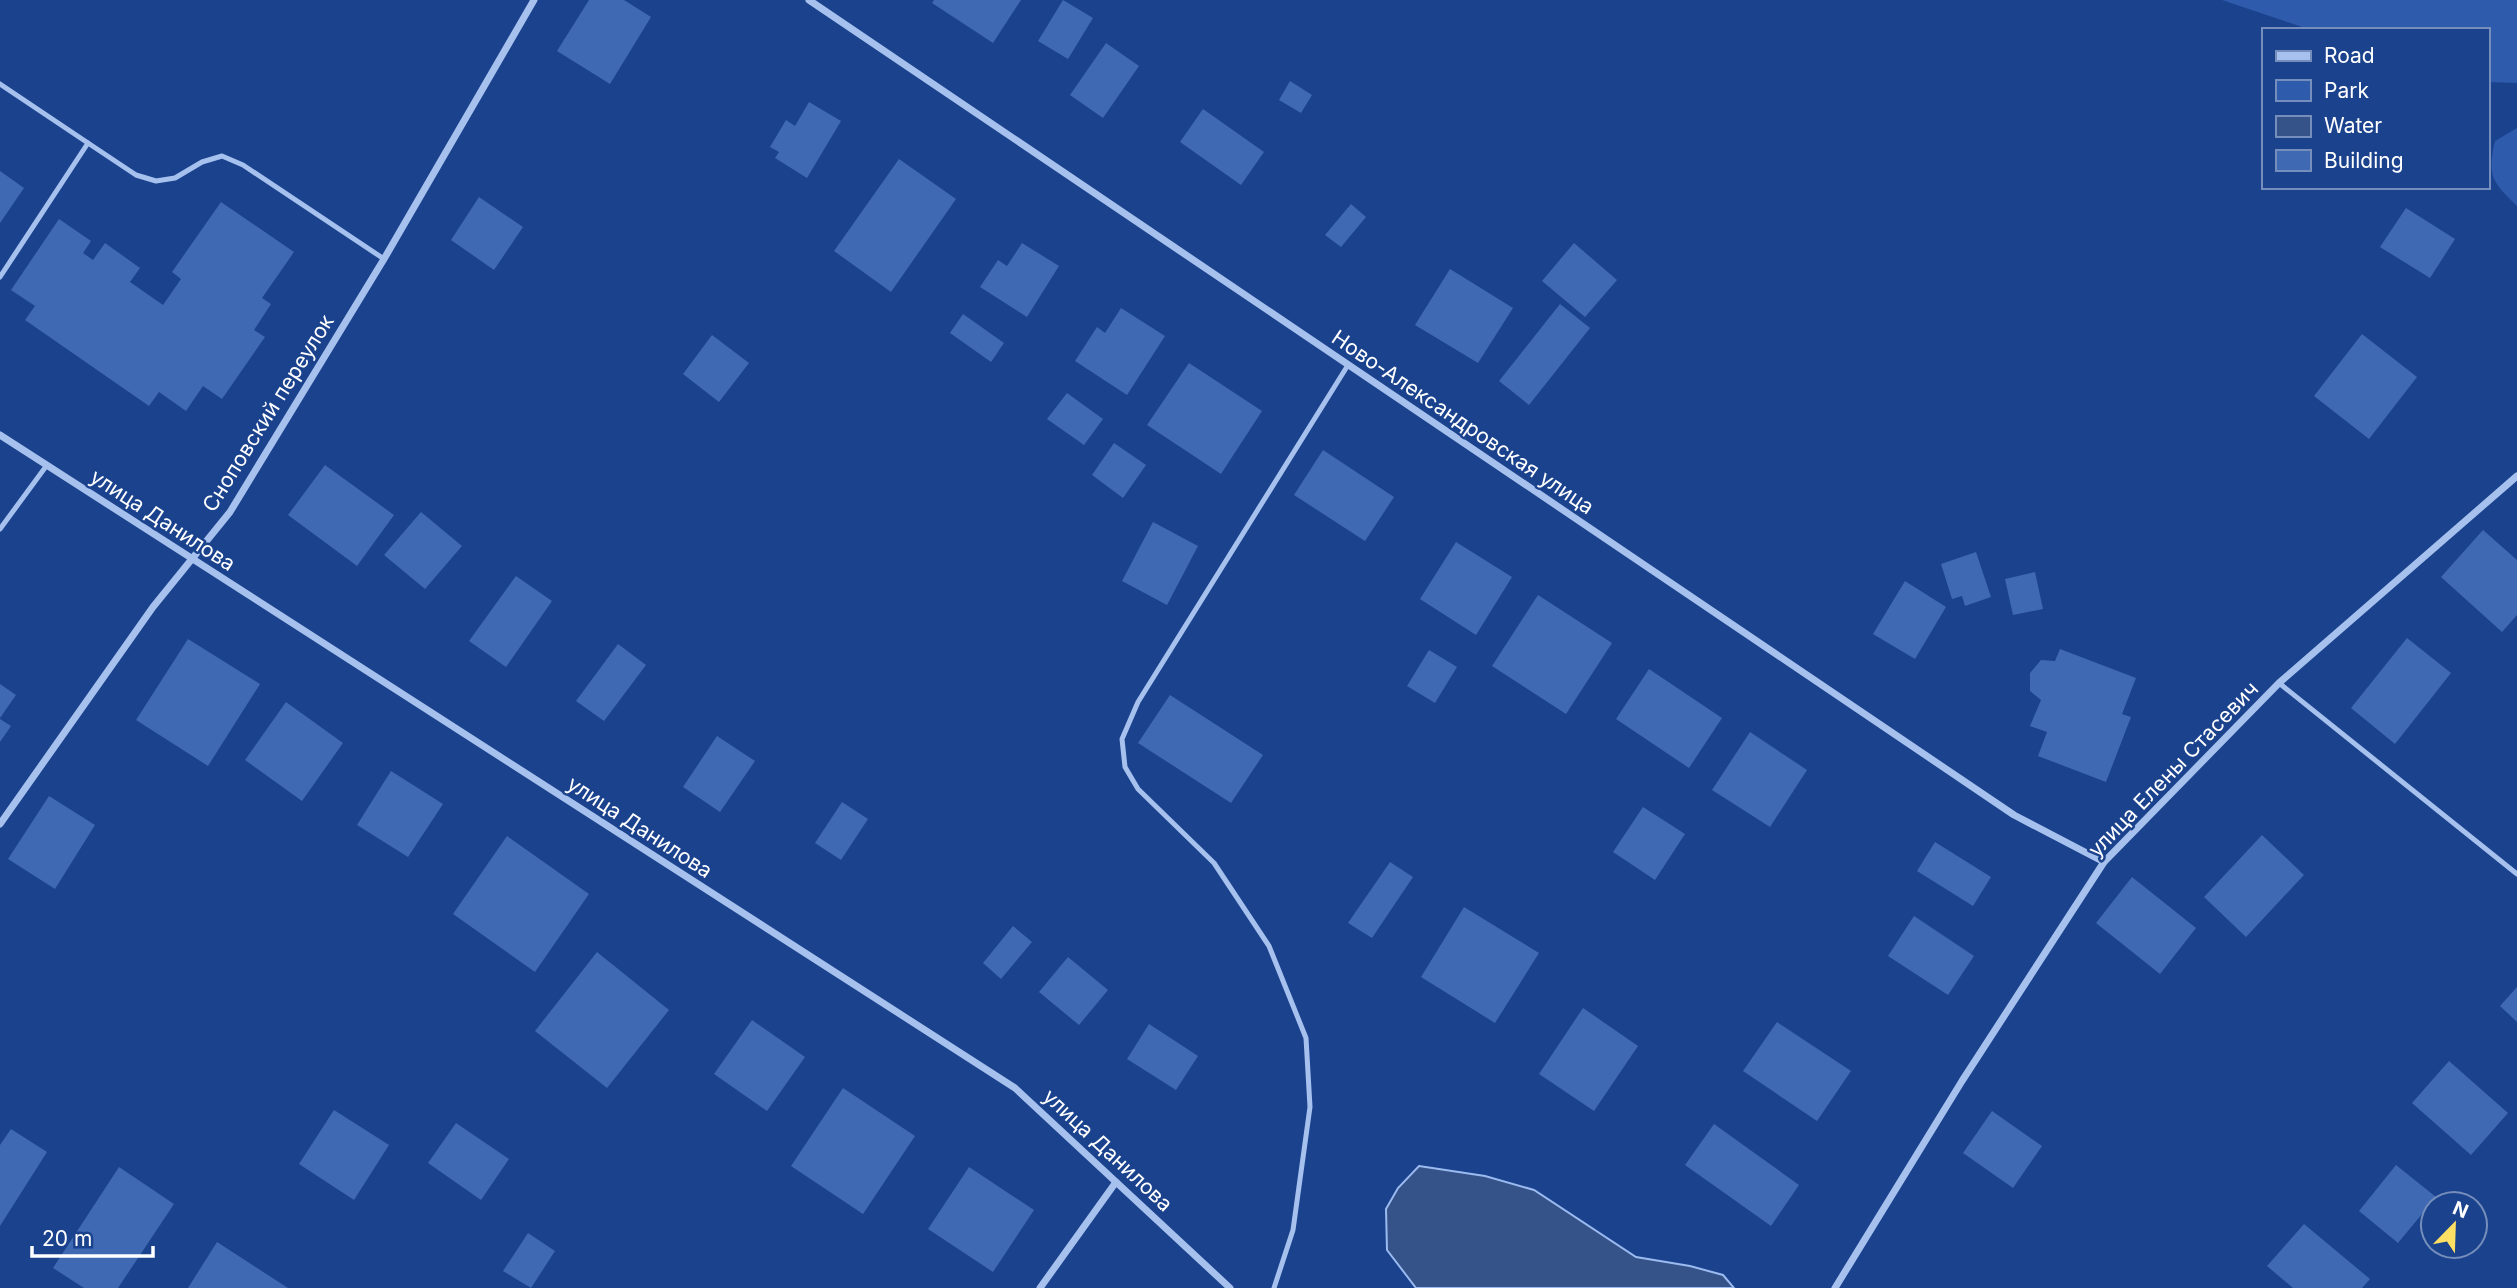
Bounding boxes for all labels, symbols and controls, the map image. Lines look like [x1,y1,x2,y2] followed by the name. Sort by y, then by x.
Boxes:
[2262,28,2489,189] legend
[2324,43,2375,68] text: Road
[2324,78,2369,103] text: Park
[2324,113,2382,138] text: Water
[2324,148,2404,173] text: Building
[197,309,339,516] street label: Сноповский переулок
[1327,325,1599,519] street label: Ново-Александровская улица
[86,464,240,576] street label: улица Данилова
[2083,676,2263,862] street label: улица Елены Стасевич
[563,771,717,883] street label: улица Данилова
[1038,1084,1178,1216] street label: улица Данилова
[2419,1190,2489,1260] north arrow
[2449,1196,2472,1223] text: N
[32,1214,152,1258] scale bar
[42,1226,92,1251] text: 20 m

